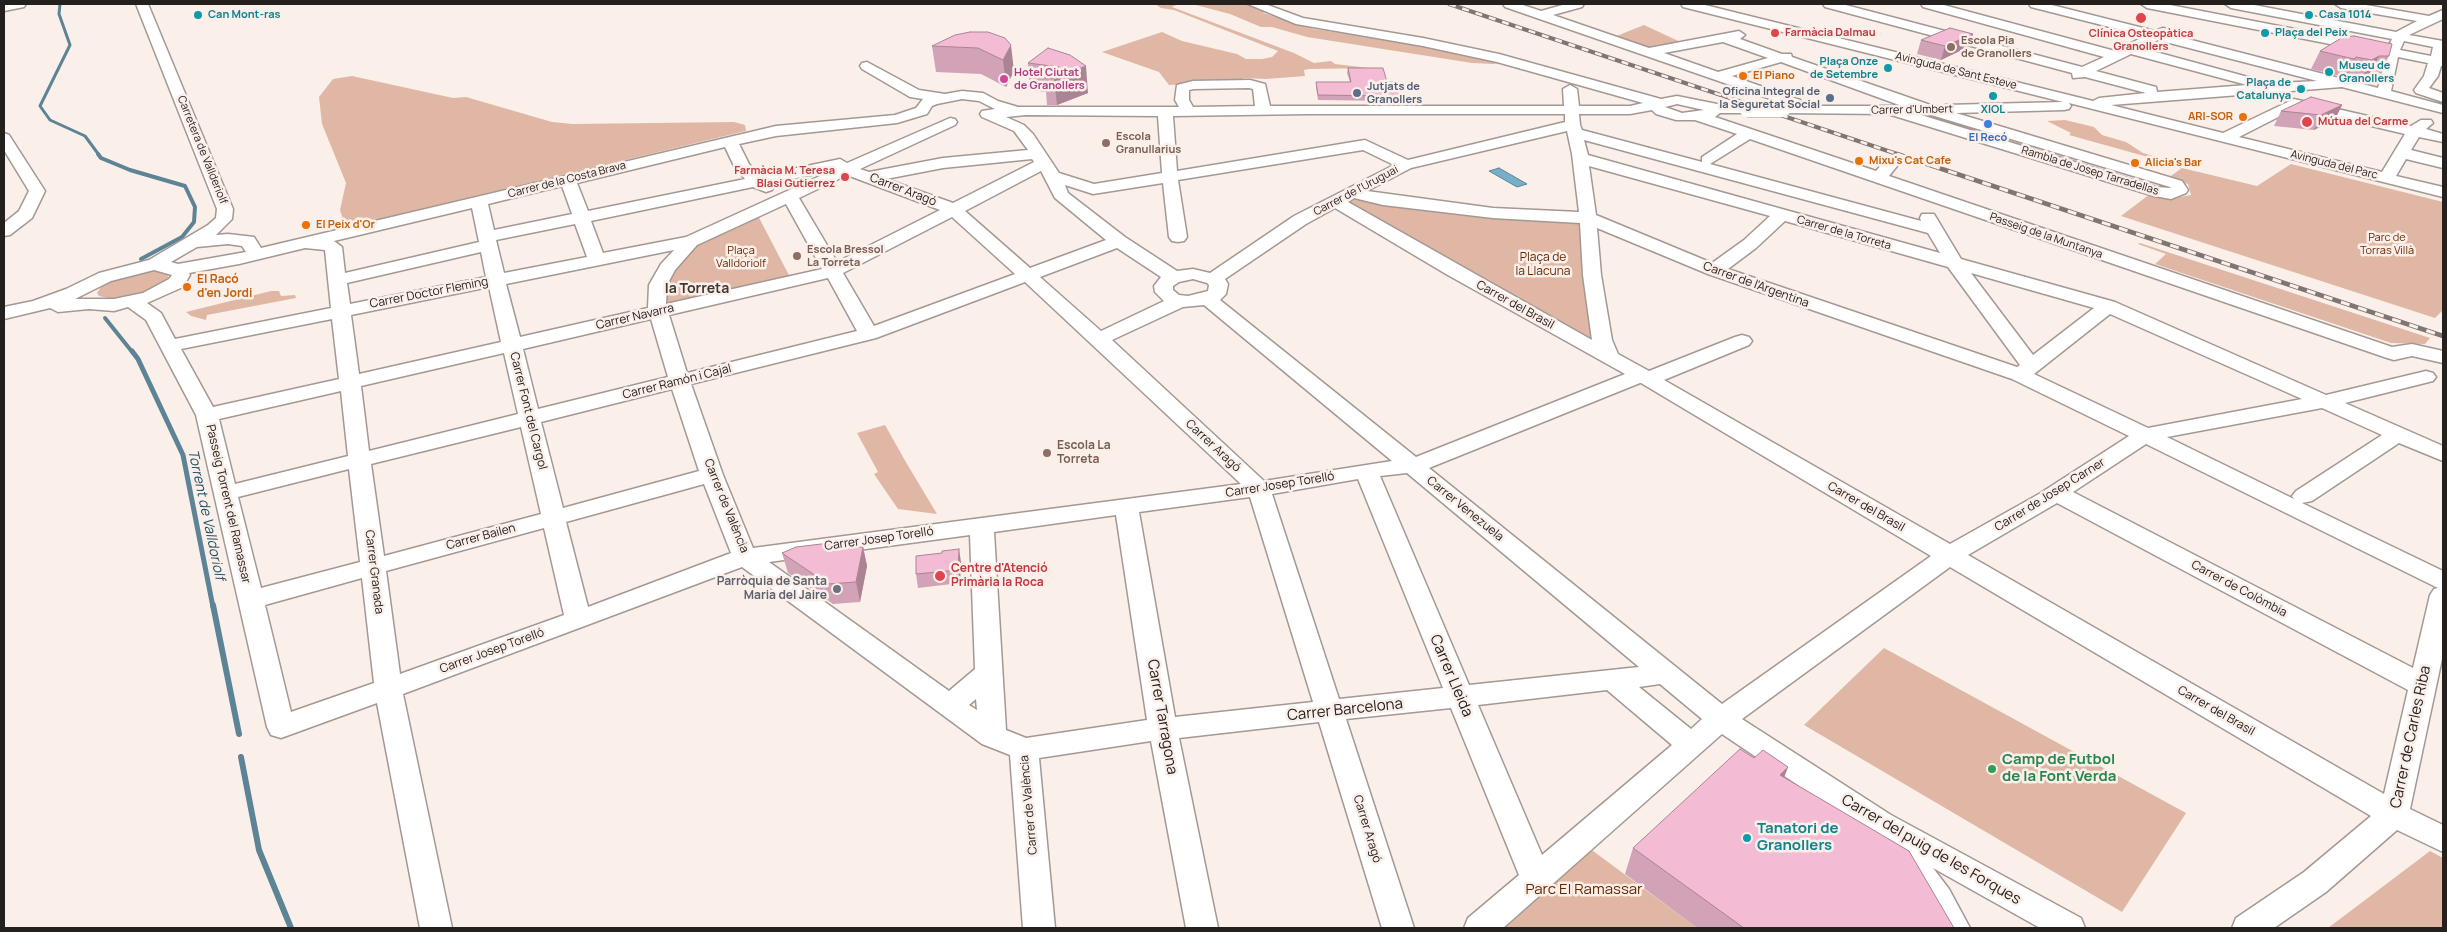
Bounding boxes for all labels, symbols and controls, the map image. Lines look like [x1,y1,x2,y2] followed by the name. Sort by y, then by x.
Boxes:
[208,8,281,22] place label: Can Mont-ras
[2319,8,2372,22] place label: Casa 1014
[192,9,204,21] marker: Can Mont-ras
[2303,9,2315,21] marker: Casa 1014
[2134,11,2148,25] marker: Clínica Osteopàtica Granollers
[1785,26,1876,40] place label: Farmàcia Dalmau
[2275,26,2348,40] place label: Plaça del Peix
[1769,27,1781,39] marker: Farmàcia Dalmau
[2089,27,2193,53] place label: Clínica Osteopàtica Granollers
[2259,27,2271,39] marker: Plaça del Peix
[1961,34,2032,60] place label: Escola Pia de Granollers
[1945,41,1957,53] marker: Escola Pia de Granollers
[1894,50,2018,92] street label: Avinguda de Sant Esteve
[1810,55,1878,81] place label: Plaça Onze de Setembre
[2339,59,2394,85] place label: Museu de Granollers
[1882,62,1894,74] marker: Plaça Onze de Setembre
[1014,66,1085,92] place label: Hotel Ciutat de Granollers
[2323,66,2335,78] marker: Museu de Granollers
[1753,69,1795,83] place label: El Piano
[1737,70,1749,82] marker: El Piano
[998,73,1010,85] marker: Hotel Ciutat de Granollers
[2237,76,2291,102] place label: Plaça de Catalunya
[1367,80,1422,106] place label: Jutjats de Granollers
[2295,83,2307,95] marker: Plaça de Catalunya
[1719,85,1820,111] place label: Oficina Integral de la Seguretat Social
[1351,87,1363,99] marker: Jutjats de Granollers
[1987,90,1999,102] marker: XIOL
[1824,92,1836,104] marker: Oficina Integral de la Seguretat Social
[174,94,230,206] street label: Carretera de Vallderiolf
[1871,103,1953,117] street label: Carrer d'Umbert
[1981,103,2005,117] place label: XIOL
[2188,110,2233,124] place label: ARI-SOR
[2237,111,2249,123] marker: ARI-SOR
[2300,115,2314,129] marker: Mútua del Carme
[2318,115,2408,129] place label: Mútua del Carme
[1982,118,1994,130] marker: El Recó
[1116,130,1181,156] place label: Escola Granullarius
[1969,131,2007,145] place label: El Recó
[1100,137,1112,149] marker: Escola Granullarius
[2020,144,2160,198] street label: Rambla de Josep Tarradellas
[2289,148,2379,182] street label: Avinguda del Parc
[1869,154,1951,168] place label: Mixu's Cat Cafe
[1853,155,1865,167] marker: Mixu's Cat Cafe
[2145,156,2202,170] place label: Alicia's Bar
[2129,157,2141,169] marker: Alicia's Bar
[507,159,627,201] street label: Carrer de la Costa Brava
[1311,163,1401,219] street label: Carrer de l'Uruguai
[734,164,835,190] place label: Farmàcia M. Teresa Blasi Gutierrez
[839,171,851,183] marker: Farmàcia M. Teresa Blasi Gutierrez
[868,171,938,209] street label: Carrer Aragó
[1988,210,2104,262] street label: Passeig de la Muntanya
[1795,213,1893,253] street label: Carrer de la Torreta
[316,218,375,232] place label: El Peix d'Or
[300,219,312,231] marker: El Peix d'Or
[2360,231,2414,257] park label: Parc de Torras Villà
[807,243,884,269] place label: Escola Bressol La Torreta
[716,244,766,270] park label: Plaça Valldoriolf
[791,250,803,262] marker: Escola Bressol La Torreta
[1515,251,1571,279] park label: Plaça de la Llacuna
[1701,259,1811,311] street label: Carrer de l'Argentina
[197,273,252,301] place label: El Racó d'en Jordi
[368,274,490,312] street label: Carrer Doctor Fleming
[1474,278,1556,332] street label: Carrer del Brasil
[181,281,193,293] marker: El Racó d'en Jordi
[665,281,729,297] district label: la Torreta
[595,301,675,333] street label: Carrer Navarra
[506,351,550,471] street label: Carrer Font del Cargol
[621,362,733,402] street label: Carrer Ramón i Cajal
[1182,417,1244,475] street label: Carrer Aragó
[203,423,253,585] street label: Passeig Torrent del Ramassar
[1057,439,1111,467] place label: Escola La Torreta
[1041,447,1053,459] marker: Escola La Torreta
[184,448,228,582] water label: Torrent de Valldoriolf
[1992,455,2108,535] street label: Carrer de Josep Carner
[701,457,751,555] street label: Carrer de València
[1225,469,1335,501] street label: Carrer Josep Torelló
[1424,474,1506,544] street label: Carrer Venezuela
[1825,479,1907,535] street label: Carrer del Brasil
[445,521,517,553] street label: Carrer Bailen
[824,524,934,554] street label: Carrer Josep Torelló
[362,529,386,615] street label: Carrer Granada
[2189,558,2289,620] street label: Carrer de Colòmbia
[951,562,1048,590] place label: Centre d'Atenció Primària la Roca
[933,569,947,583] marker: Centre d'Atenció Primària la Roca
[717,575,827,603] place label: Parròquia de Santa Maria del Jaire
[831,583,843,595] marker: Parròquia de Santa Maria del Jaire
[438,625,546,677] street label: Carrer Josep Torelló
[1426,632,1476,720] street label: Carrer Lleida
[1143,658,1181,776] street label: Carrer Tarragona
[2387,664,2435,810] street label: Carrer de Carles Riba
[2175,683,2257,739] street label: Carrer del Brasil
[1286,695,1404,725] street label: Carrer Barcelona
[2002,751,2116,786] place label: Camp de Futbol de la Font Verda
[1017,755,1041,855] street label: Carrer de València
[1986,763,1998,775] marker: Camp de Futbol de la Font Verda
[1838,791,2024,909] street label: Carrer del puig de les Forques
[1350,793,1384,865] street label: Carrer Aragó
[1757,820,1839,855] place label: Tanatori de Granollers
[1741,832,1753,844] marker: Tanatori de Granollers
[1526,881,1642,899] park label: Parc El Ramassar

